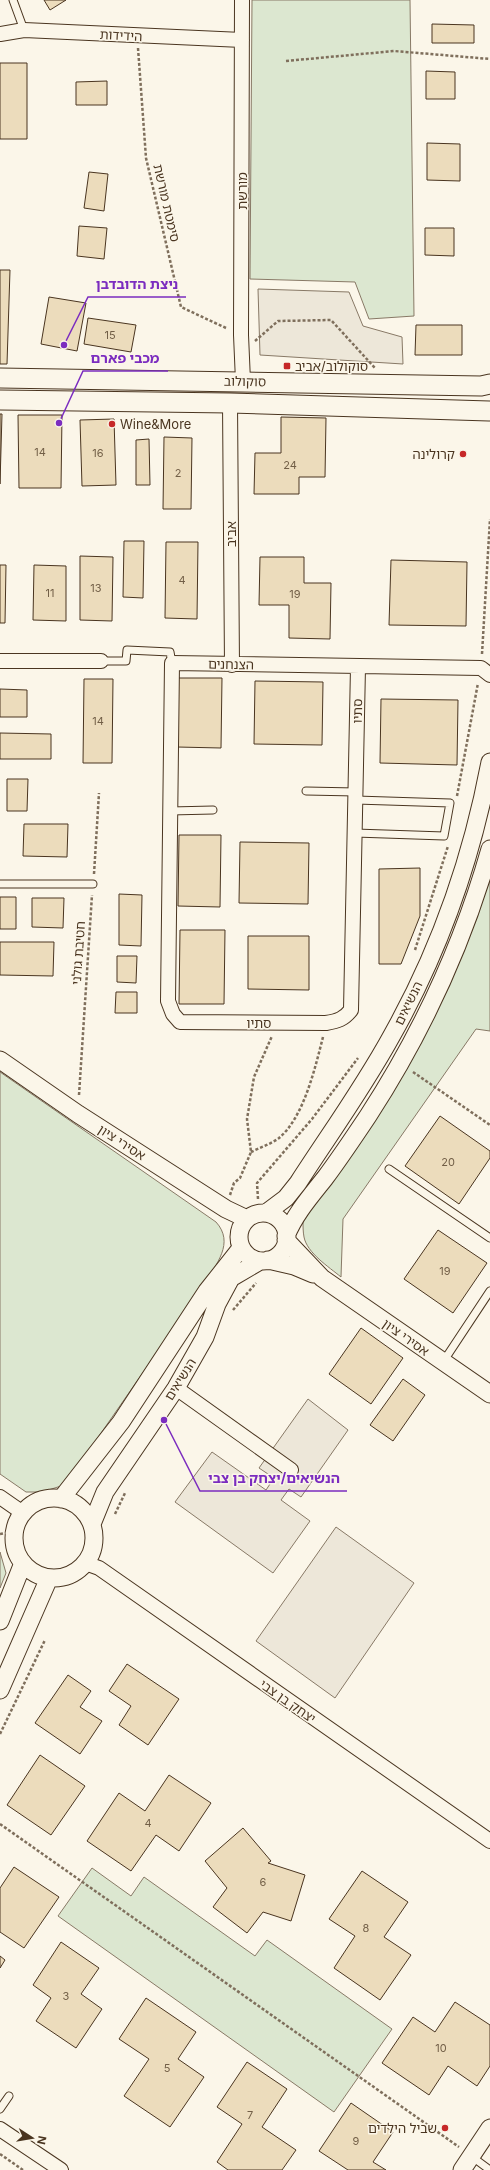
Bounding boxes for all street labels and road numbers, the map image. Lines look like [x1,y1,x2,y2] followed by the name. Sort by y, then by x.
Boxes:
[99,26,143,44] street label: הידידות
[150,163,184,243] street label: סימטת מורשת
[234,172,250,210] street label: מורשת
[224,373,266,389] street label: סוקולוב
[223,521,239,547] street label: אביב
[208,656,254,672] street label: הצנחנים
[349,698,365,724] street label: סתיו
[68,921,88,985] street label: חטיבת גולני
[391,979,425,1027] street label: הנשיאים
[247,1015,271,1031] street label: סתיו
[95,1121,149,1163] street label: אסירי ציון
[380,1315,432,1359] street label: אסירי ציון
[161,1355,199,1403] street label: הנשיאים
[257,1676,319,1726] street label: יצחק בן צבי

